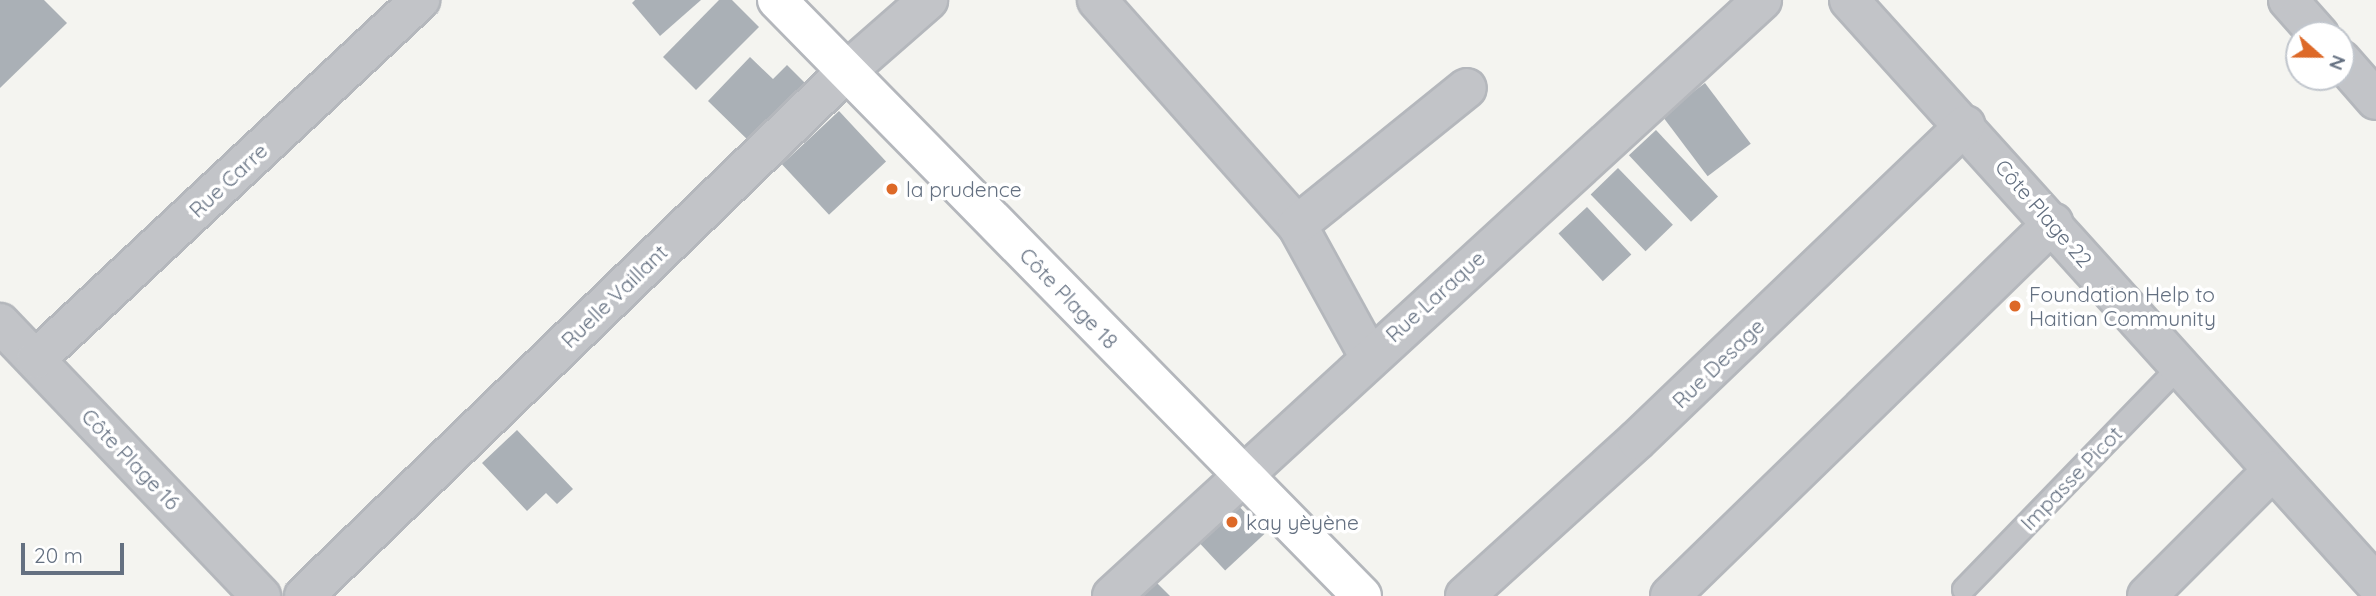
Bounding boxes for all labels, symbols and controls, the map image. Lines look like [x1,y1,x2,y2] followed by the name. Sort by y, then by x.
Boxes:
[2285,21,2355,91] north arrow
[2324,52,2351,74] text: N
[184,138,272,222] street label: Rue Carre
[1990,154,2098,272] street label: Côte Plage 22
[906,176,1022,202] place label: la prudence
[884,181,900,197] marker: la prudence
[556,239,672,353] street label: Ruelle Vaillant
[1015,242,1123,354] street label: Côte Plage 18
[1380,245,1490,347] street label: Rue Laraque
[2029,281,2216,331] place label: Foundation Help to Haitian Community
[2007,298,2023,314] marker: Foundation Help to Haitian Community
[1667,313,1769,413] street label: Rue Desage
[77,403,185,515] street label: Côte Plage 16
[2015,421,2127,535] street label: Impasse Picot
[1246,509,1359,535] place label: kay yèyène
[1224,514,1240,530] marker: kay yèyène
[24,530,128,574] scale bar
[34,542,83,568] text: 20 m

